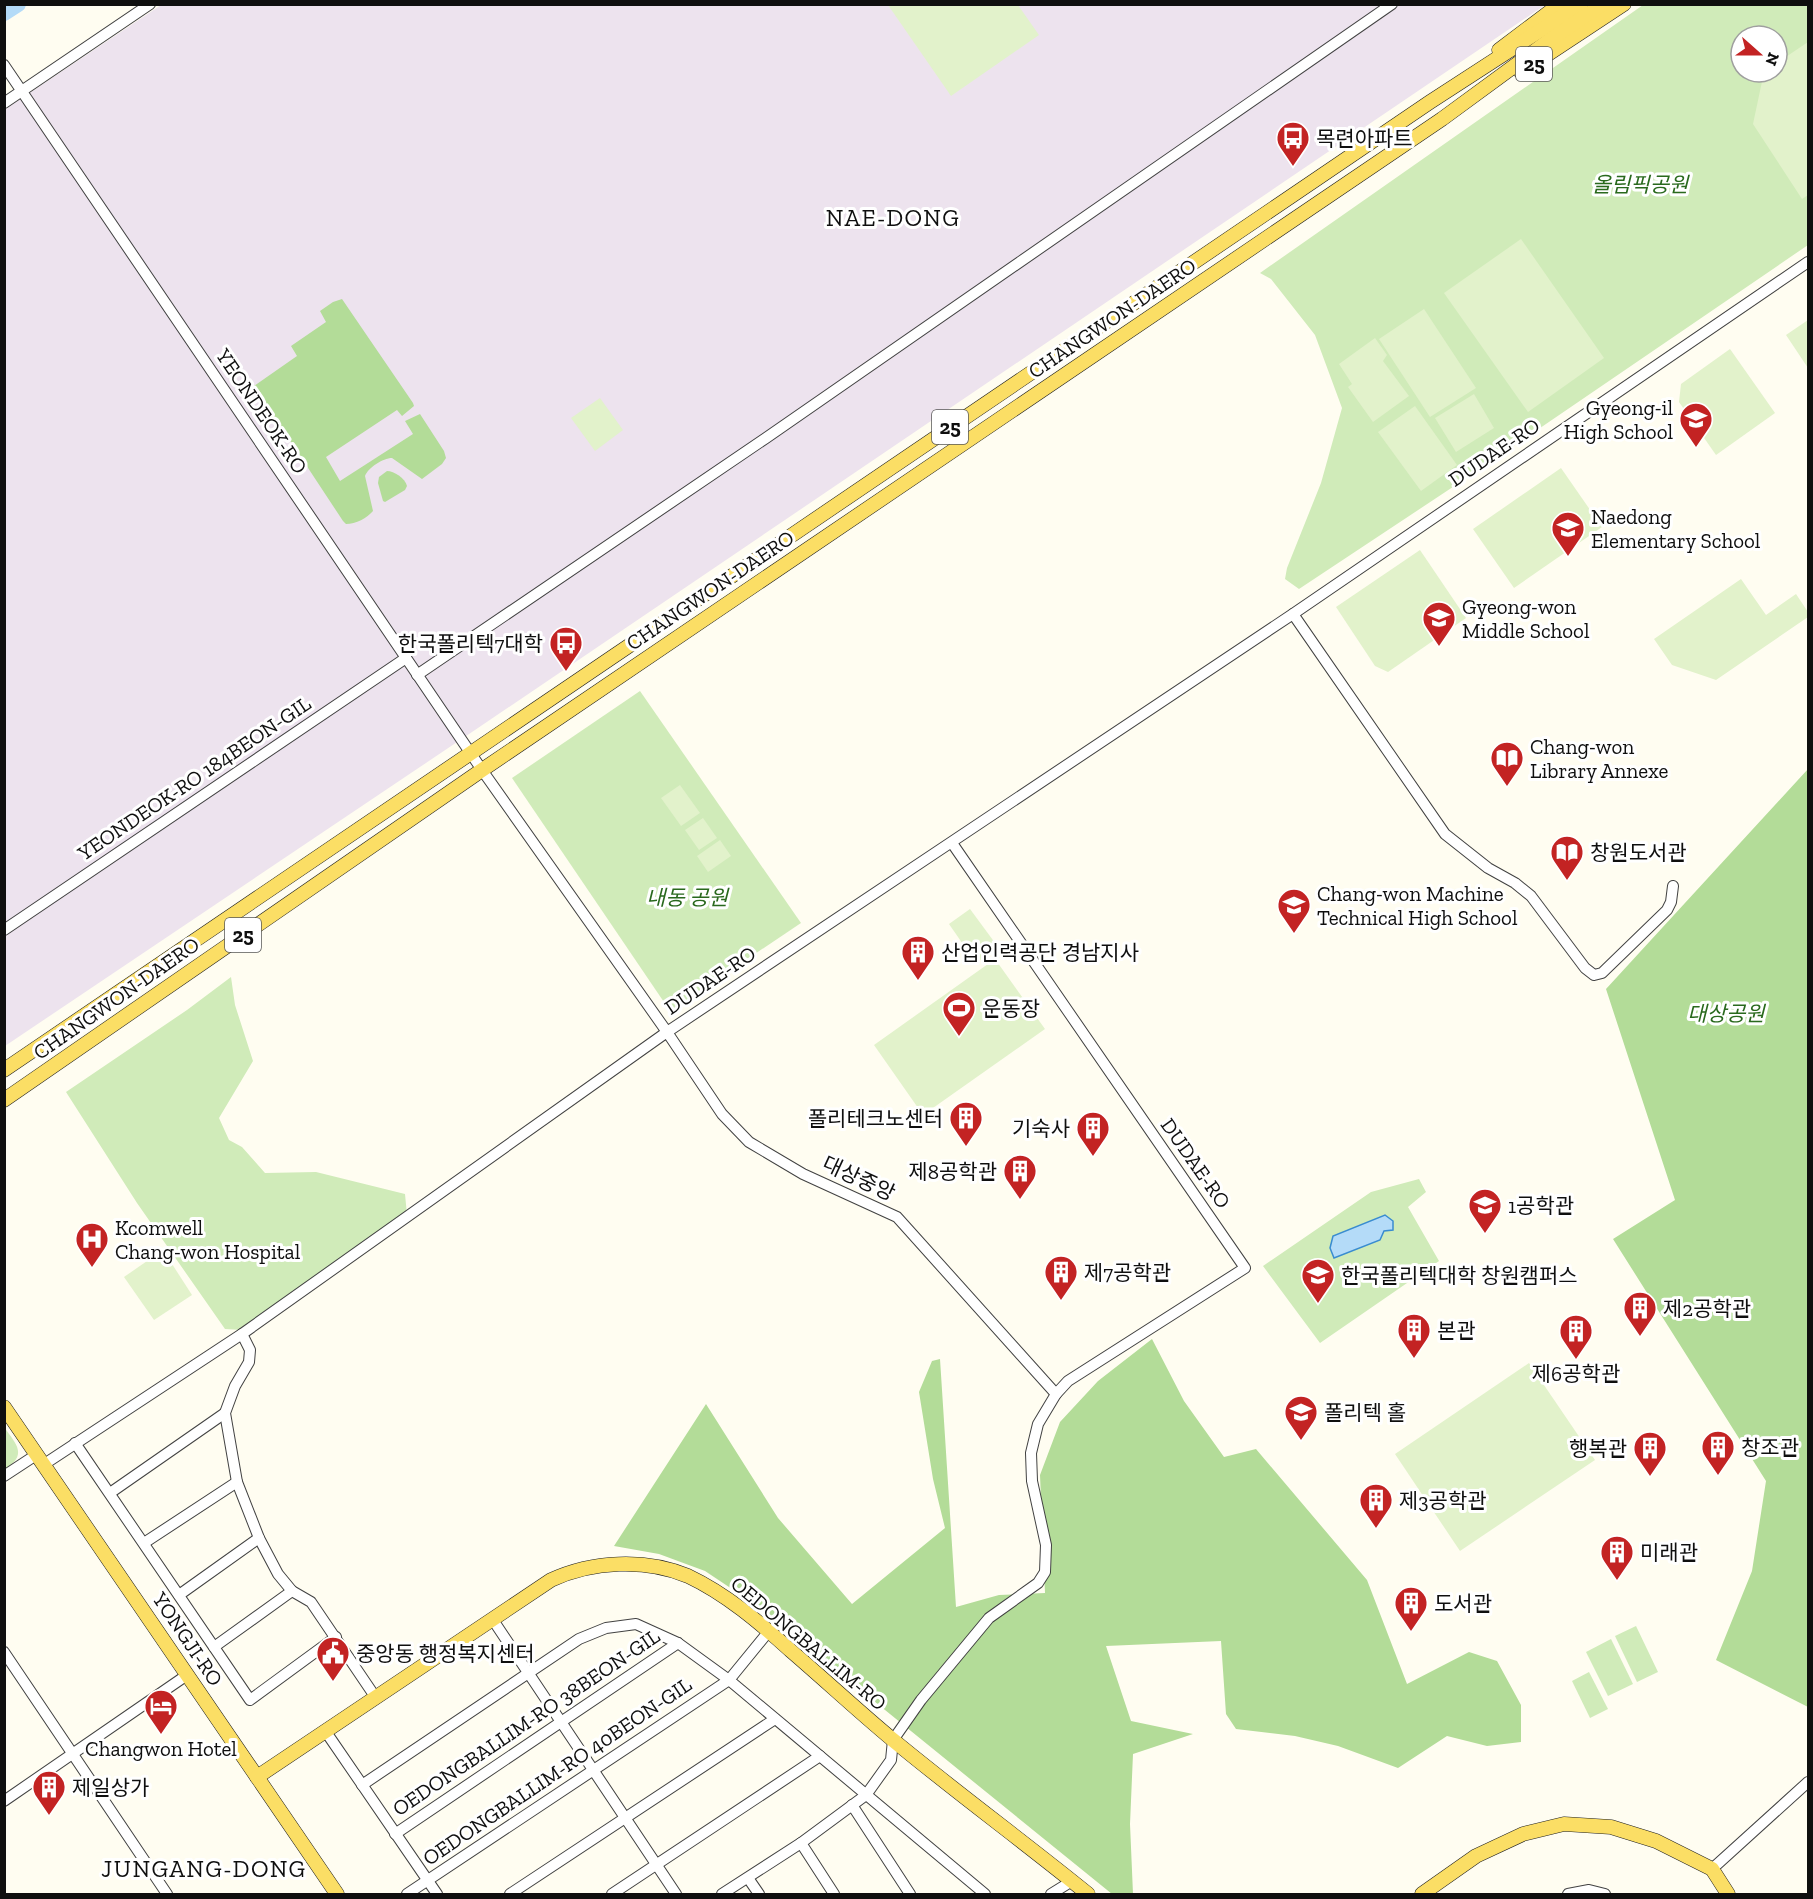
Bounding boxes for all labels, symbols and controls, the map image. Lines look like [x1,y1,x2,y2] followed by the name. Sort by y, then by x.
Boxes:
[1729,24,1789,84] north arrow
[1516,47,1552,81] road number: 25
[1761,50,1784,68] text: N
[1275,120,1311,167] bus stop icon: 목련아파트
[1316,126,1413,151] place label: 목련아파트
[1592,172,1690,197] park label: 올림픽공원
[826,203,960,232] district label: NAE-DONG
[1023,253,1201,383] street label: CHANGWON-DAERO
[211,343,313,478] street label: YEONDEOK-RO
[1564,395,1673,444] place label: Gyeong-il High School
[1678,401,1714,448] school or university icon: Gyeong-il High School
[932,410,968,444] road number: 25
[1444,412,1544,492] street label: DUDAE-RO
[1591,504,1761,553] place label: Naedong Elementary School
[1550,510,1586,557] school or university icon: Naedong Elementary School
[621,525,799,655] street label: CHANGWON-DAERO
[1462,594,1590,643] place label: Gyeong-won Middle School
[1421,600,1457,647] school or university icon: Gyeong-won Middle School
[548,625,584,672] bus stop icon: 한국폴리텍7대학
[398,631,543,656] place label: 한국폴리텍7대학
[72,690,316,866] street label: YEONDEOK-RO 184BEON-GIL
[1530,734,1668,783] place label: Chang-won Library Annexe
[1489,740,1525,787] library icon: Chang-won Library Annexe
[1549,834,1585,881] library icon: 창원도서관
[1590,840,1687,865] place label: 창원도서관
[1317,881,1518,930] place label: Chang-won Machine Technical High School
[646,885,730,910] park label: 내동 공원
[1276,887,1312,934] school or university icon: Chang-won Machine Technical High School
[225,918,261,952] road number: 25
[28,931,204,1065] street label: CHANGWON-DAERO
[900,934,936,981] building icon: 산업인력공단 경남지사
[660,940,760,1020] street label: DUDAE-RO
[941,940,1139,965] place label: 산업인력공단 경남지사
[941,990,977,1037] sports icon: 운동장
[982,996,1040,1021] place label: 운동장
[1687,1001,1766,1026] park label: 대상공원
[948,1100,984,1147] building icon: 폴리테크노센터
[808,1106,943,1131] place label: 폴리테크노센터
[1075,1110,1111,1157] building icon: 기숙사
[1156,1113,1236,1213] street label: DUDAE-RO
[1012,1116,1070,1141] place label: 기숙사
[819,1150,899,1206] street label: 대상중앙
[1002,1153,1038,1200] building icon: 제8공학관
[908,1159,997,1184] place label: 제8공학관
[1467,1187,1503,1234] school or university icon: 1공학관
[1508,1193,1574,1218] place label: 1공학관
[115,1215,301,1264] place label: Kcomwell Chang-won Hospital
[74,1221,110,1268] hospital icon: Kcomwell Chang-won Hospital
[1043,1254,1079,1301] building icon: 제7공학관
[1300,1257,1336,1304] school or university icon: 한국폴리텍대학 창원캠퍼스
[1084,1260,1171,1285] place label: 제7공학관
[1341,1263,1578,1288] place label: 한국폴리텍대학 창원캠퍼스
[1622,1290,1658,1337] building icon: 제2공학관
[1663,1296,1751,1321] place label: 제2공학관
[1396,1312,1432,1359] building icon: 본관
[1558,1313,1594,1360] building icon: 제6공학관
[1437,1318,1476,1343] place label: 본관
[1532,1361,1620,1386] place label: 제6공학관
[1283,1394,1319,1441] school or university icon: 폴리텍 홀
[1324,1400,1406,1425] place label: 폴리텍 홀
[1700,1429,1736,1476] building icon: 창조관
[1632,1430,1668,1477] building icon: 행복관
[1741,1435,1799,1460] place label: 창조관
[1569,1436,1627,1461] place label: 행복관
[1358,1482,1394,1529] building icon: 제3공학관
[1399,1488,1487,1513] place label: 제3공학관
[1599,1534,1635,1581] building icon: 미래관
[1640,1540,1698,1565] place label: 미래관
[726,1571,892,1715] street label: OEDONGBALLIM-RO
[1393,1585,1429,1632] building icon: 도서관
[147,1587,228,1691] street label: YONGJI-RO
[1434,1591,1492,1616] place label: 도서관
[388,1623,665,1821] street label: OEDONGBALLIM-RO 38BEON-GIL
[315,1635,351,1682] public building icon: 중앙동 행정복지센터
[356,1641,535,1666] place label: 중앙동 행정복지센터
[418,1671,697,1870] street label: OEDONGBALLIM-RO 40BEON-GIL
[143,1688,179,1735] hotel icon: Changwon Hotel
[85,1736,237,1761] place label: Changwon Hotel
[31,1769,67,1816] building icon: 제일상가
[72,1775,149,1800] place label: 제일상가
[101,1854,307,1883] district label: JUNGANG-DONG

